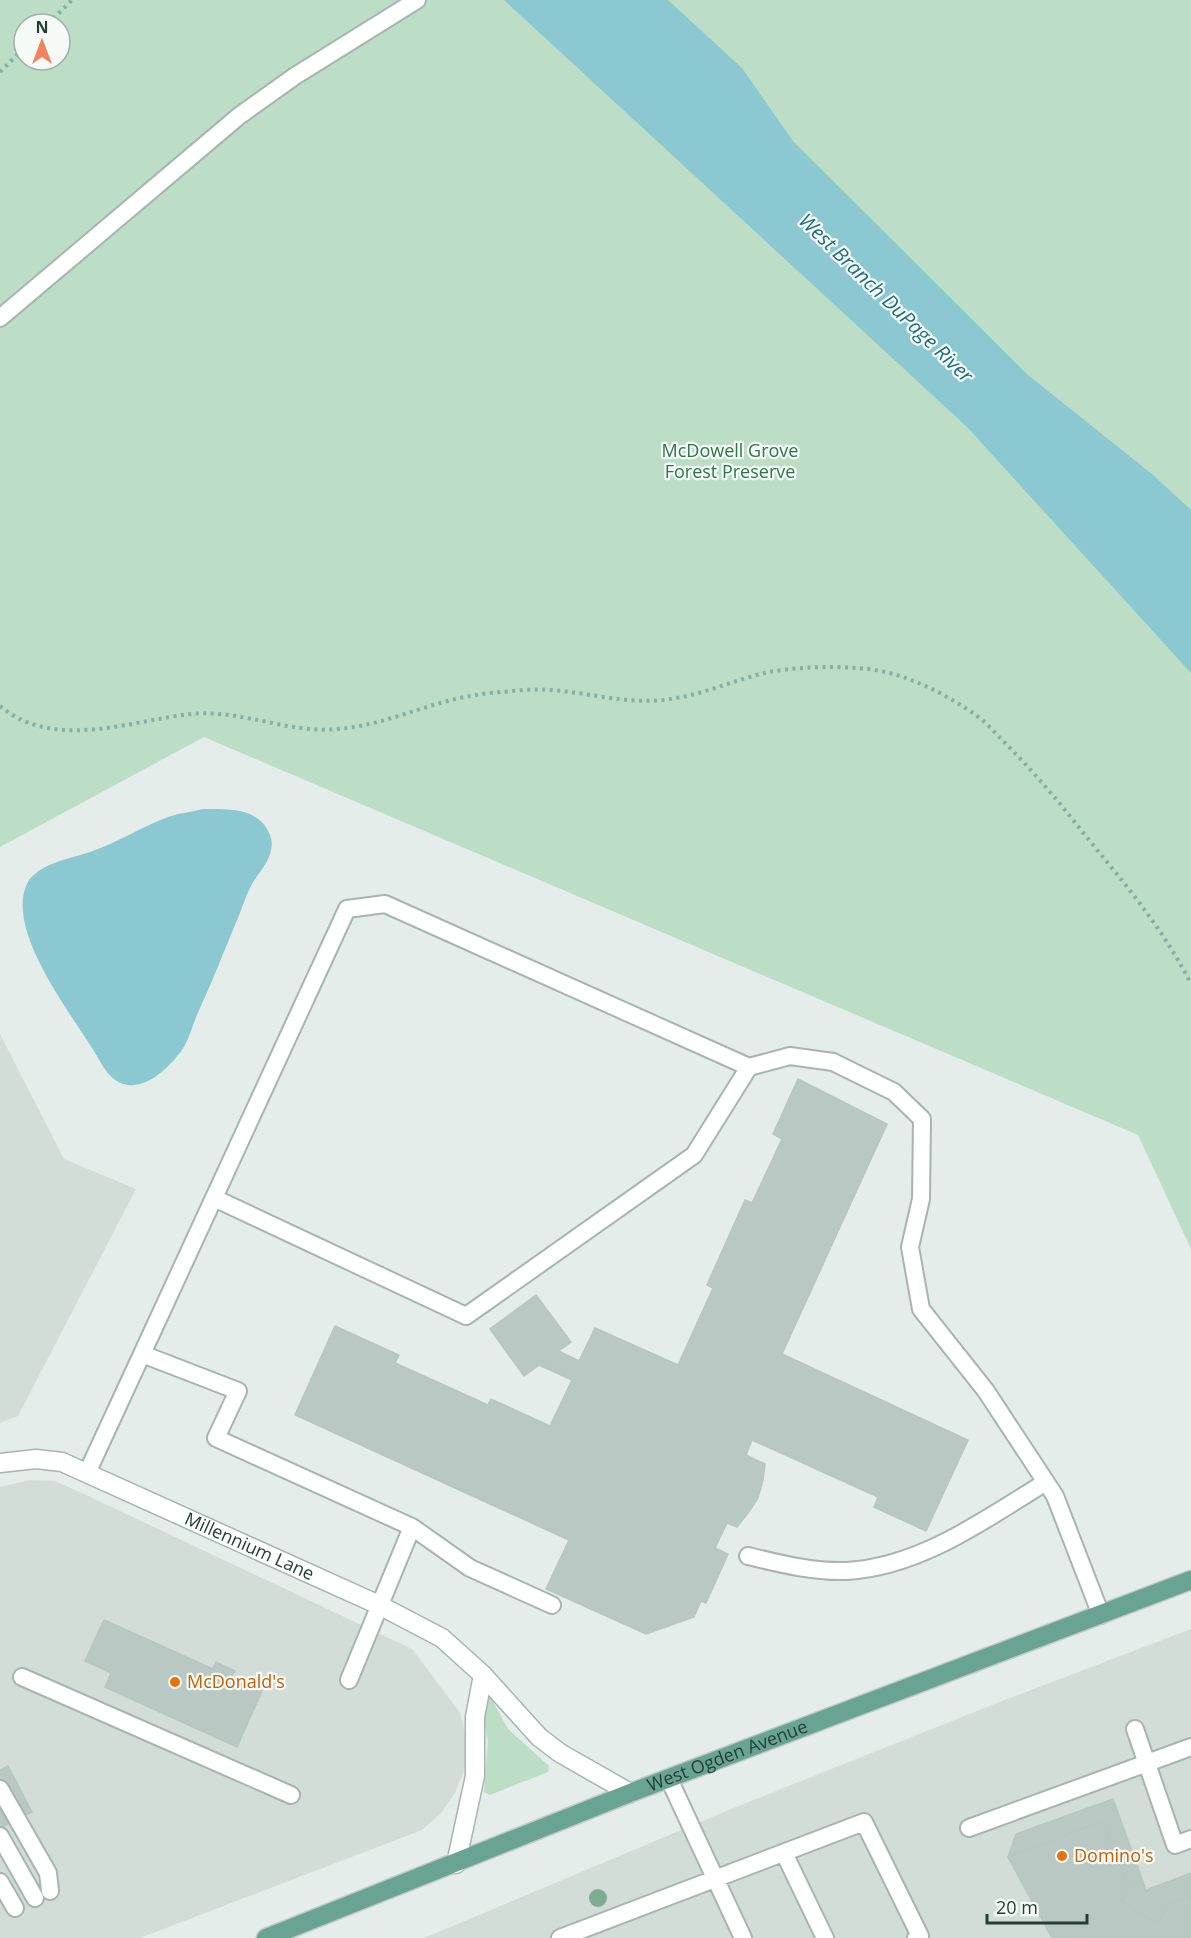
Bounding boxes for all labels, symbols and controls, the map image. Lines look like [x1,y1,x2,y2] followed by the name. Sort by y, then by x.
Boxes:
[12,12,72,72] north arrow
[35,16,49,38] text: N
[793,207,980,389] water label: West Branch DuPage River
[662,438,798,483] park label: McDowell Grove Forest Preserve
[181,1506,318,1585] street label: Millennium Lane
[187,1669,285,1693] place label: McDonald's
[168,1675,182,1689] marker: McDonald's
[643,1714,811,1796] street label: West Ogden Avenue
[1074,1843,1154,1867] place label: Domino's
[1055,1849,1069,1863] marker: Domino's
[987,1887,1088,1925] scale bar
[996,1895,1038,1919] text: 20 m

